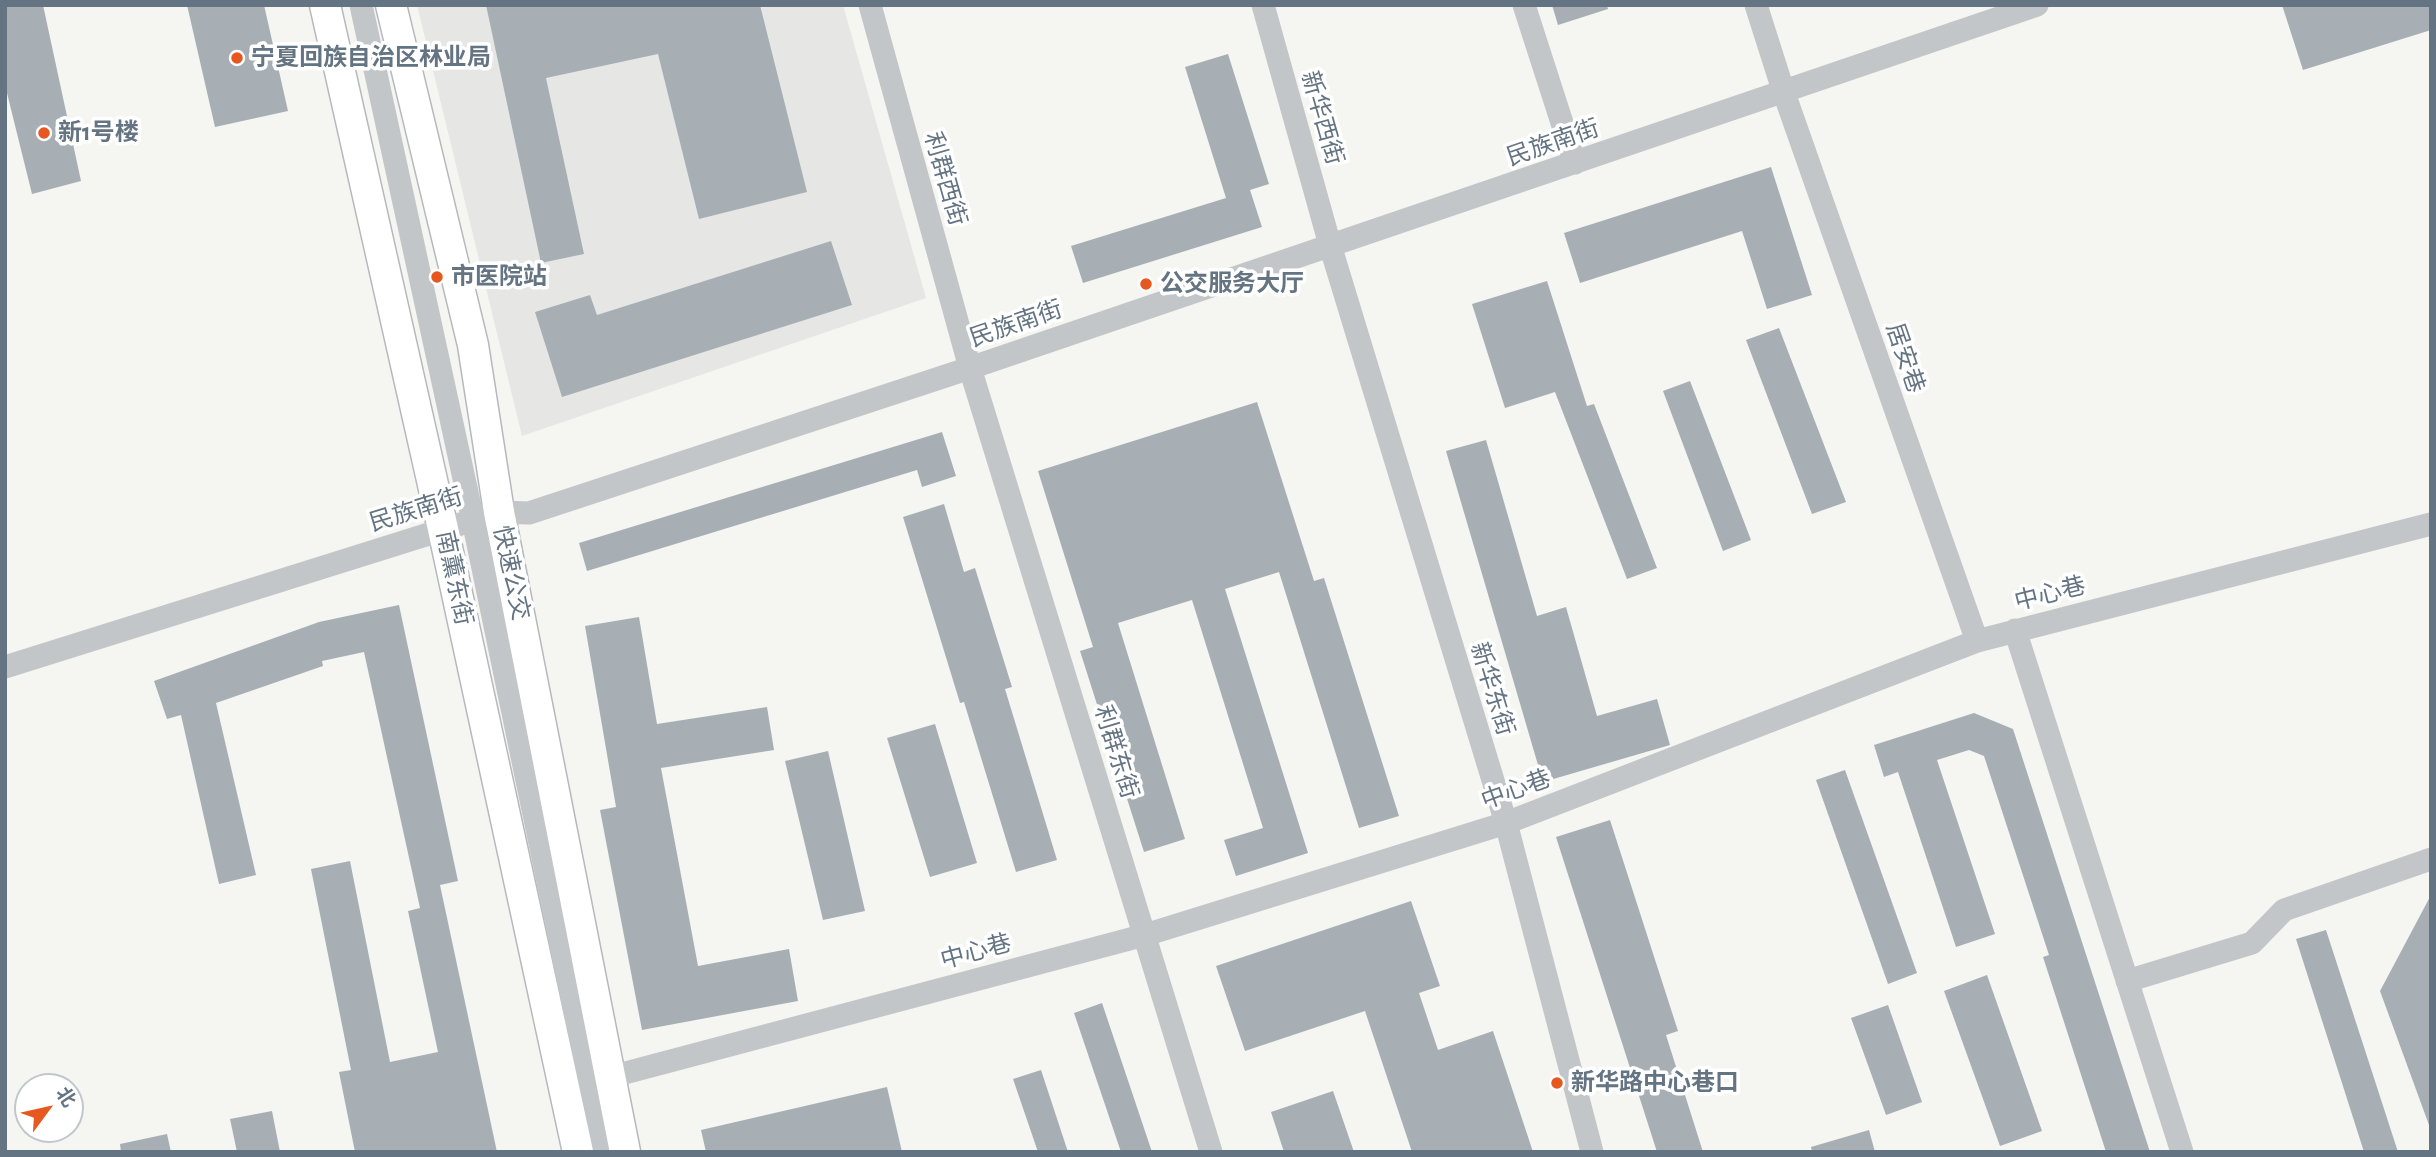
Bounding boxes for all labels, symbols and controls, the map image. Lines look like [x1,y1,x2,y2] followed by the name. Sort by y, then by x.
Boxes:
[251,44,491,72] place label: 宁夏回族自治区林业局
[229,50,245,66] marker: 宁夏回族自治区林业局
[1295,68,1349,168] street label: 新华西街
[1503,114,1603,172] street label: 民族南街
[58,119,139,147] place label: 新1号楼
[36,125,52,141] marker: 新1号楼
[918,129,972,229] street label: 利群西街
[451,263,547,291] place label: 市医院站
[429,269,445,285] marker: 市医院站
[1160,270,1304,298] place label: 公交服务大厅
[1138,276,1154,292] marker: 公交服务大厅
[966,295,1066,353] street label: 民族南街
[1880,319,1930,397] street label: 居安巷
[366,482,466,538] street label: 民族南街
[487,523,535,623] street label: 快速公交
[430,528,478,628] street label: 南薰东街
[2012,571,2088,617] street label: 中心巷
[1464,639,1520,739] street label: 新华东街
[1088,702,1144,802] street label: 利群东街
[1477,764,1555,816] street label: 中心巷
[937,929,1015,975] street label: 中心巷
[1571,1069,1739,1097] place label: 新华路中心巷口
[14,1073,84,1143] north arrow
[1549,1075,1565,1091] marker: 新华路中心巷口
[52,1084,78,1111] text: 北

